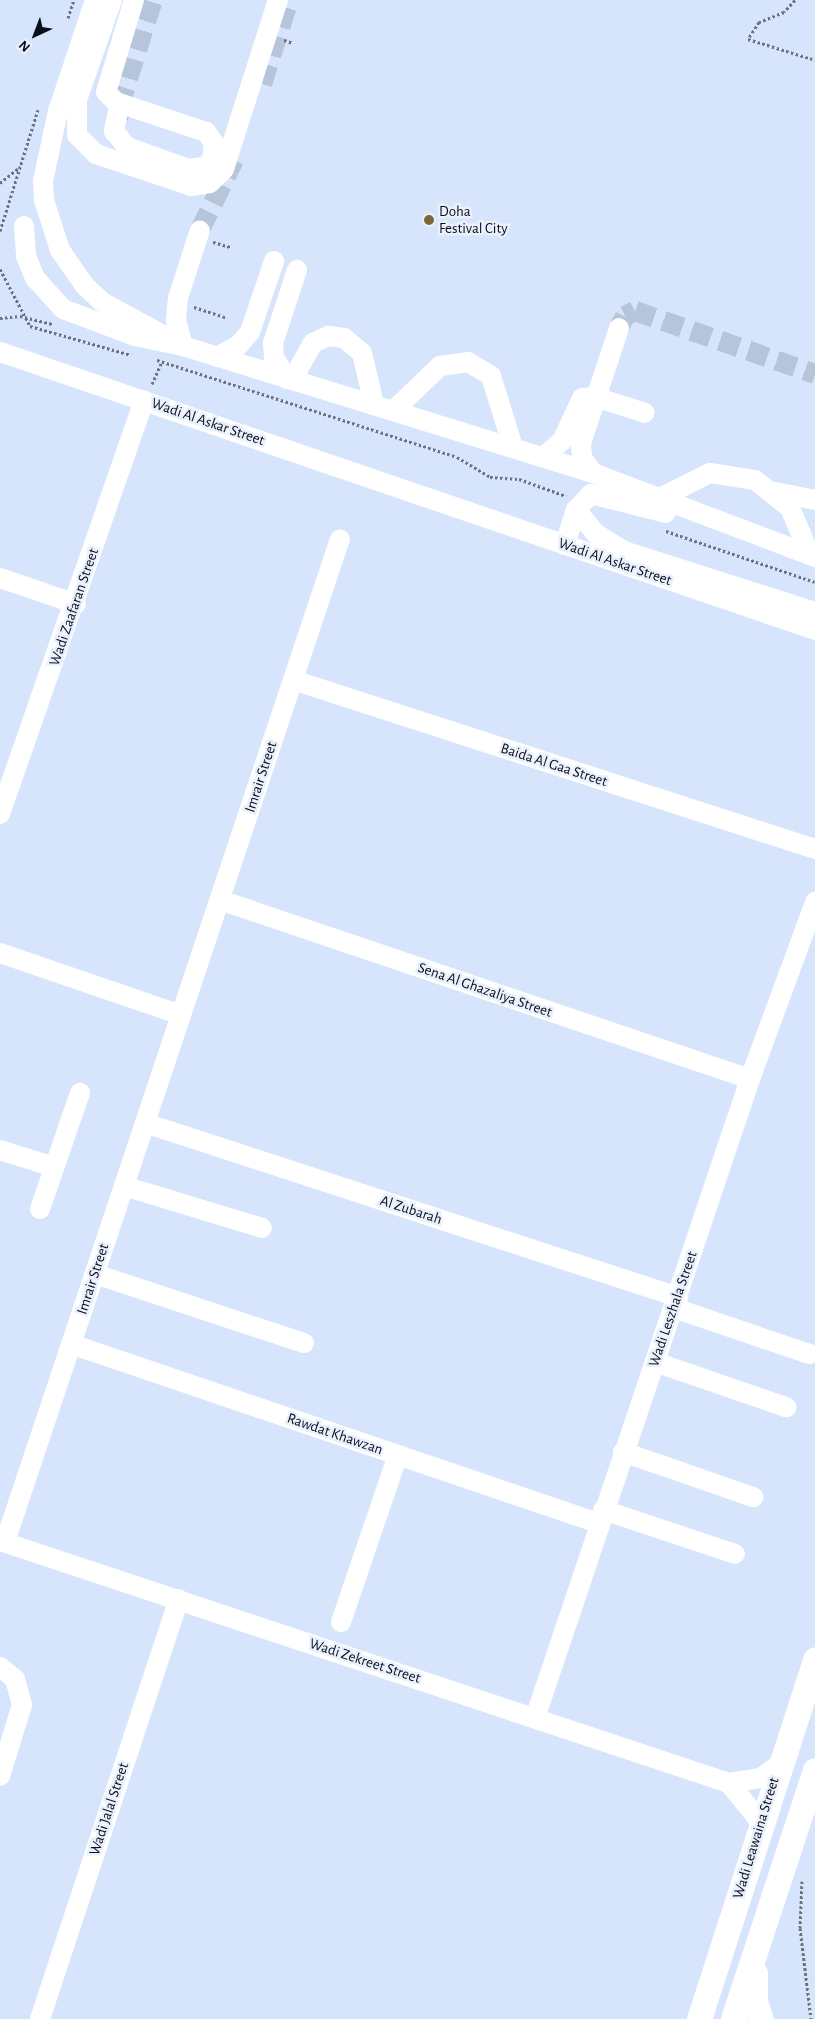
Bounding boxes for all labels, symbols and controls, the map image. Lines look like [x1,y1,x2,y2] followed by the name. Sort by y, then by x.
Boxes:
[10,10,60,60] north arrow
[16,38,33,54] text: N
[439,202,508,237] place label: Doha Festival City
[423,214,435,226] marker: Doha Festival City
[149,394,267,450] street label: Wadi Al Askar Street
[556,534,674,590] street label: Wadi Al Askar Street
[45,546,103,668] street label: Wadi Zaafaran Street
[241,739,281,815] street label: Imrair Street
[498,739,610,791] street label: Baida Al Gaa Street
[416,959,554,1021] street label: Sena Al Ghazaliya Street
[378,1192,444,1228] street label: Al Zubarah
[73,1241,113,1317] street label: Imrair Street
[645,1249,701,1369] street label: Wadi Leszhala Street
[285,1409,385,1459] street label: Rawdat Khawzan
[307,1635,423,1687] street label: Wadi Zekreet Street
[85,1760,133,1858] street label: Wadi Jalal Street
[729,1775,783,1901] street label: Wadi Leawaina Street

